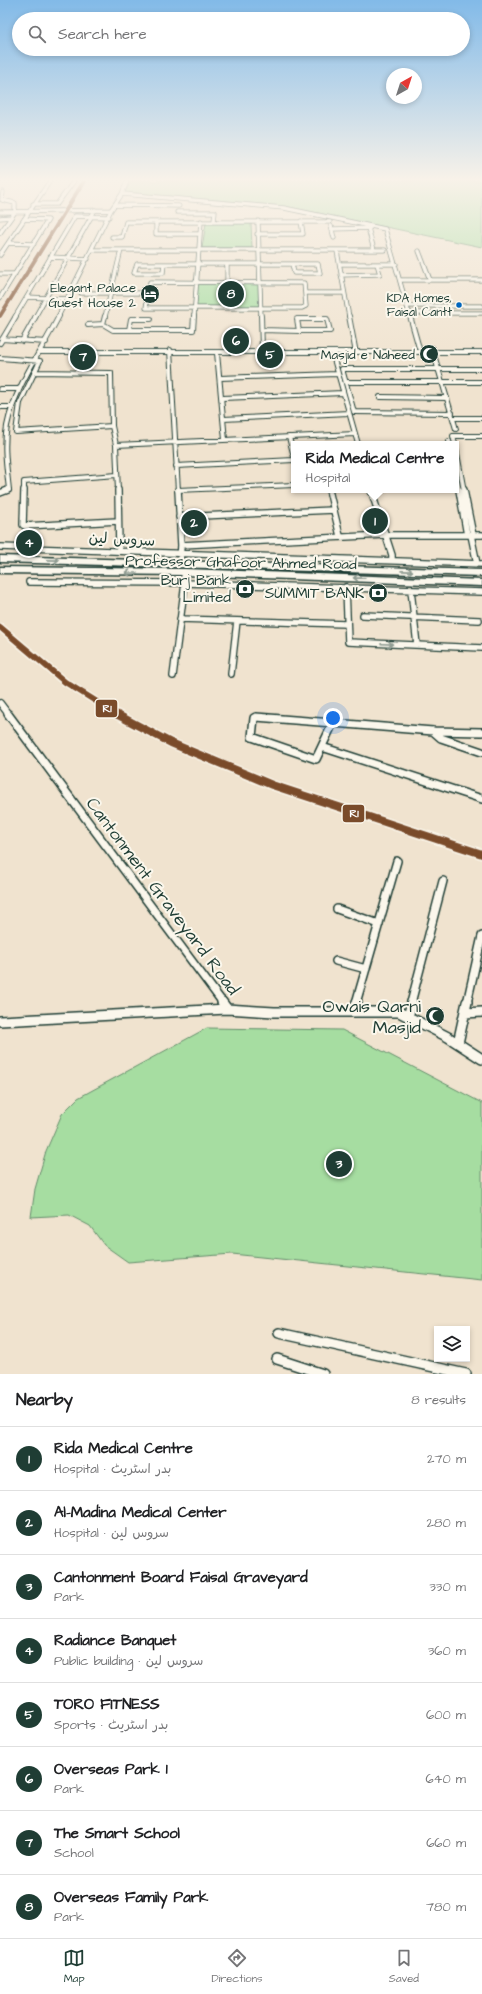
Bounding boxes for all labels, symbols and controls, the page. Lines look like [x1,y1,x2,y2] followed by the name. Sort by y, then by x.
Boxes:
[12,12,470,56] search box
[26,23,48,45] icon: search
[58,24,147,45] text: Search here
[386,68,422,104] north arrow
[48,279,137,312] place label: Elegant Palace Guest House 2
[218,279,244,309] pin: 8
[139,283,161,305] hotel icon: Elegant Palace Guest House 2
[386,290,452,321] place label: KDA Homes, Faisal Cantt
[454,300,464,310] marker: KDA Homes, Faisal Cantt
[223,326,249,356] pin: 6
[257,340,283,370] pin: 5
[70,342,96,372] pin: 7
[418,343,440,365] mosque icon: Masjid e Naheed
[321,346,415,364] place label: Masjid e Naheed
[291,441,459,493] popup
[306,448,444,469] text: Rida Medical Centre
[306,469,350,487] text: Hospital
[362,506,388,536] pin: 1
[181,508,207,538] pin: 2
[88,527,156,552] street label: سروس لین
[16,528,42,558] pin: 4
[125,550,357,575] street label: Professor Ghafoor Ahmed Road
[46,556,59,564] one-way arrow
[400,567,413,575] one-way arrow
[125,569,138,577] one-way arrow
[161,570,231,608] place label: Burj Bank Limited
[353,575,366,582] one-way arrow
[234,578,256,600] bank icon: Burj Bank Limited
[367,582,389,604] bank icon: SUMMIT BANK
[265,583,364,604] place label: SUMMIT BANK
[380,640,393,648] one-way arrow
[95,699,118,718] line badge: R1
[102,701,112,716] text: R1
[323,708,343,728] your location
[79,792,245,1001] street label: Cantonment Graveyard Road
[342,804,365,823] line badge: R1
[349,806,359,821] text: R1
[323,994,421,1040] place label: Owais Qarni Masjid
[424,1005,446,1027] mosque icon: Owais Qarni Masjid
[326,1149,352,1179] pin: 3
[434,1326,470,1362] map controls
[434,1326,470,1362] button: layers
[16,1388,73,1412] text: Nearby
[411,1391,466,1409] text: 8 results
[54,1438,193,1459] text: Rida Medical Centre
[28,1450,30,1468] text: 1
[427,1450,466,1468] text: 270 m
[54,1460,171,1478] text: Hospital · بدر اسٹریٹ
[54,1502,226,1523] text: Al-Madina Medical Center
[25,1514,33,1532] text: 2
[427,1514,466,1532] text: 280 m
[54,1524,169,1542] text: Hospital · سروس لین
[54,1567,308,1588] text: Cantonment Board Faisal Graveyard
[26,1578,32,1596] text: 3
[429,1578,466,1596] text: 330 m
[54,1588,84,1606] text: Park
[54,1630,176,1651] text: Radiance Banquet
[25,1642,33,1660] text: 4
[428,1642,466,1660] text: 360 m
[54,1652,203,1670] text: Public building · سروس لین
[54,1694,160,1715] text: TORO FITNESS
[24,1706,34,1724] text: 5
[426,1706,466,1724] text: 600 m
[54,1716,168,1734] text: Sports · بدر اسٹریٹ
[54,1759,168,1780] text: Overseas Park 1
[25,1770,33,1788] text: 6
[425,1770,466,1788] text: 640 m
[54,1780,84,1798] text: Park
[54,1823,180,1844] text: The Smart School
[25,1834,33,1852] text: 7
[426,1834,466,1852] text: 660 m
[54,1844,94,1862] text: School
[54,1887,208,1908] text: Overseas Family Park
[25,1898,33,1916] text: 8
[426,1898,466,1916] text: 780 m
[54,1908,84,1926] text: Park
[63,1947,85,1986] tab: Map
[211,1947,263,1986] tab: Directions
[389,1947,419,1986] tab: Saved

